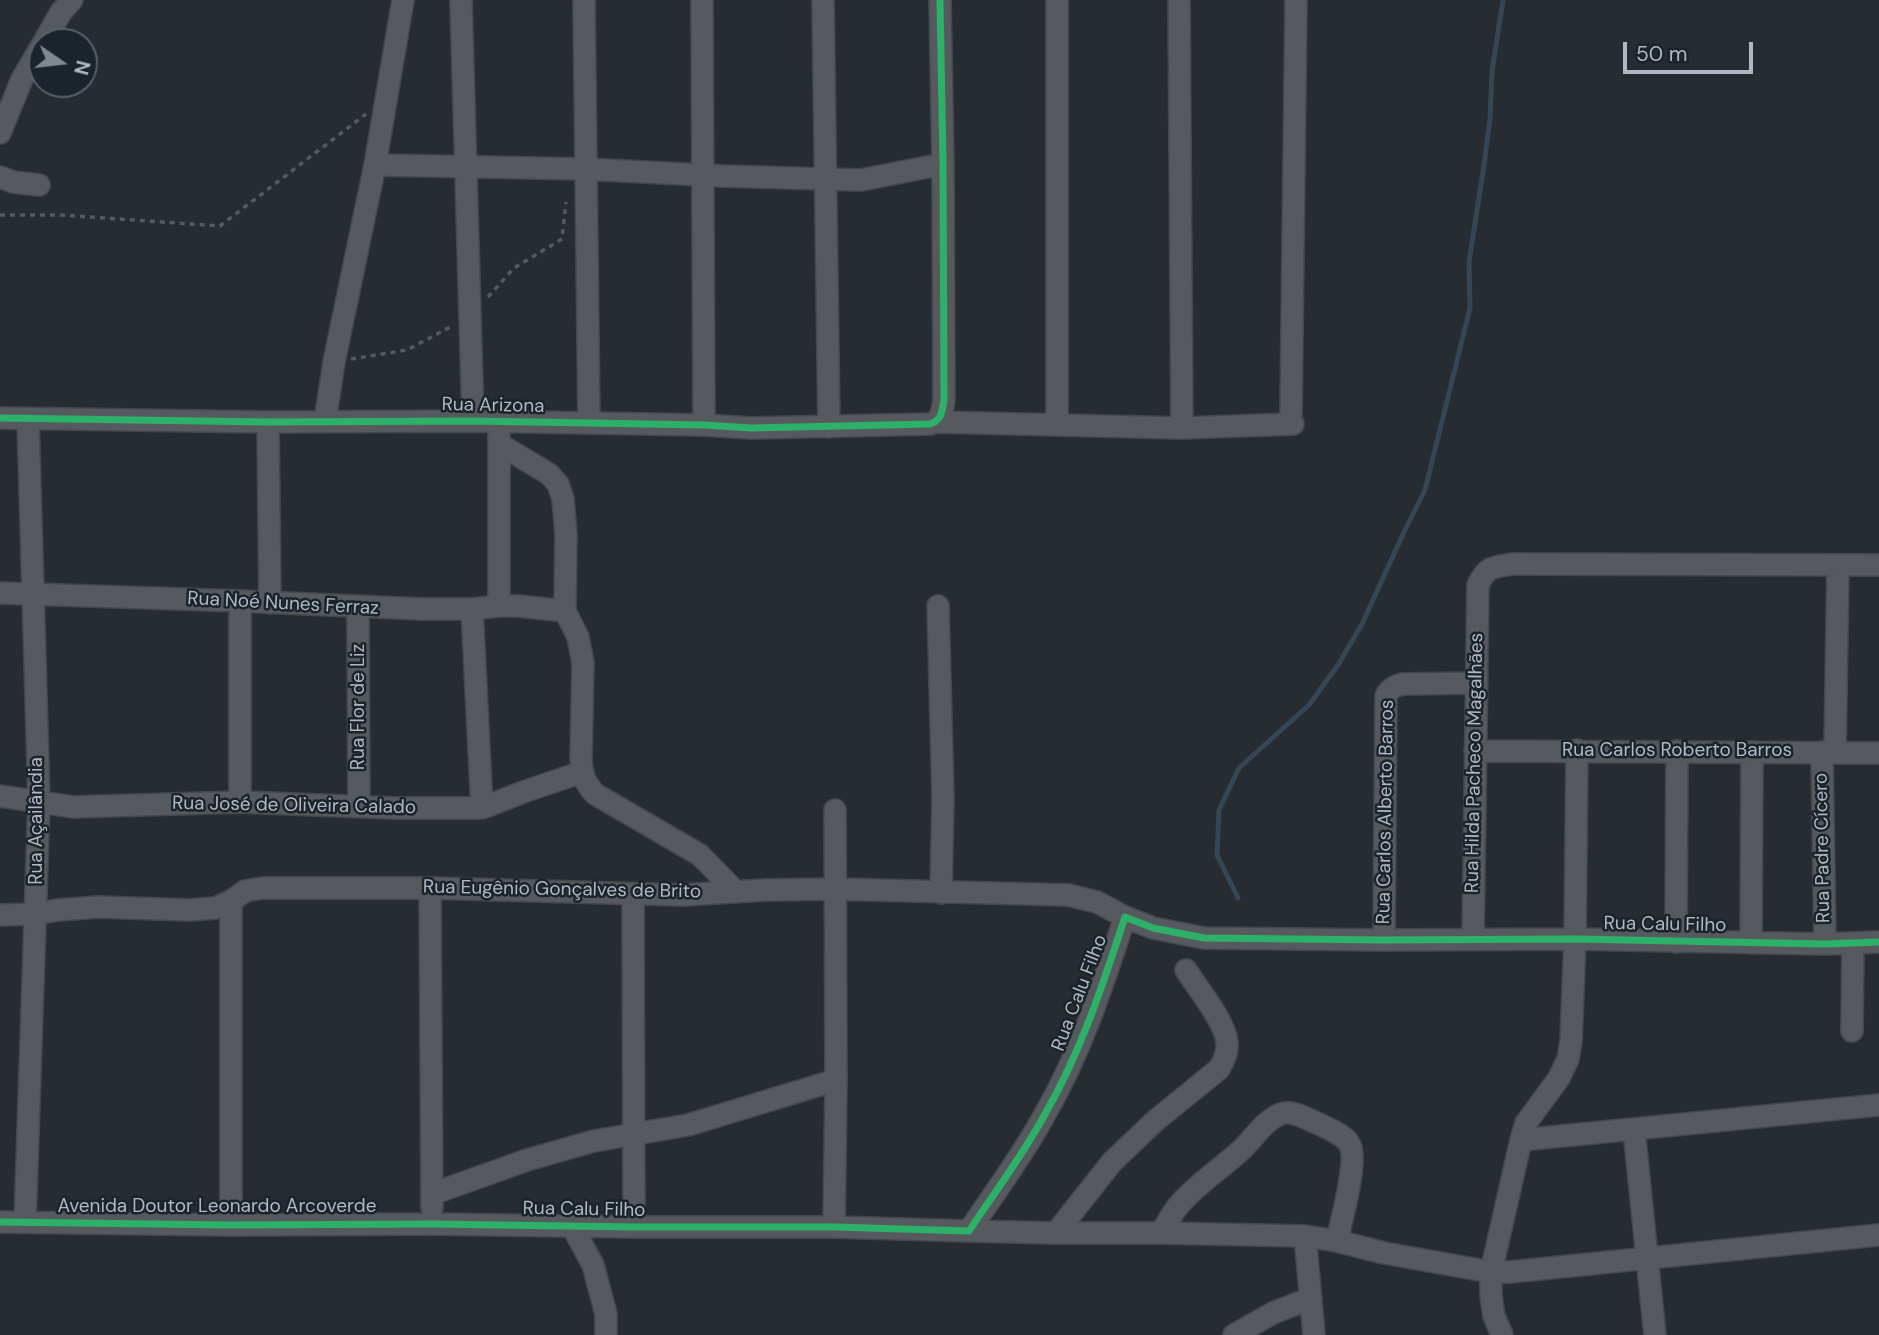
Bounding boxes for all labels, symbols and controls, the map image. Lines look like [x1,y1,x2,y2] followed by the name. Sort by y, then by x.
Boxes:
[28,28,98,98] north arrow
[1627,28,1756,72] scale bar
[1636,40,1687,68] text: 50 m
[68,58,96,77] text: N
[441,394,545,418] street label: Rua Arizona
[187,588,379,620] street label: Rua Noé Nunes Ferraz
[1461,633,1489,893] street label: Rua Hilda Pacheco Magalhães
[348,644,370,770] street label: Rua Flor de Liz
[1373,699,1399,925] street label: Rua Carlos Alberto Barros
[1562,740,1792,762] street label: Rua Carlos Roberto Barros
[26,757,48,885] street label: Rua Açailândia
[1810,773,1836,923] street label: Rua Padre Cícero
[172,792,416,820] street label: Rua José de Oliveira Calado
[423,876,701,904] street label: Rua Eugênio Gonçalves de Brito
[1603,913,1727,937] street label: Rua Calu Filho
[1047,932,1113,1054] street label: Rua Calu Filho
[58,1196,376,1218] street label: Avenida Doutor Leonardo Arcoverde
[522,1198,646,1222] street label: Rua Calu Filho

